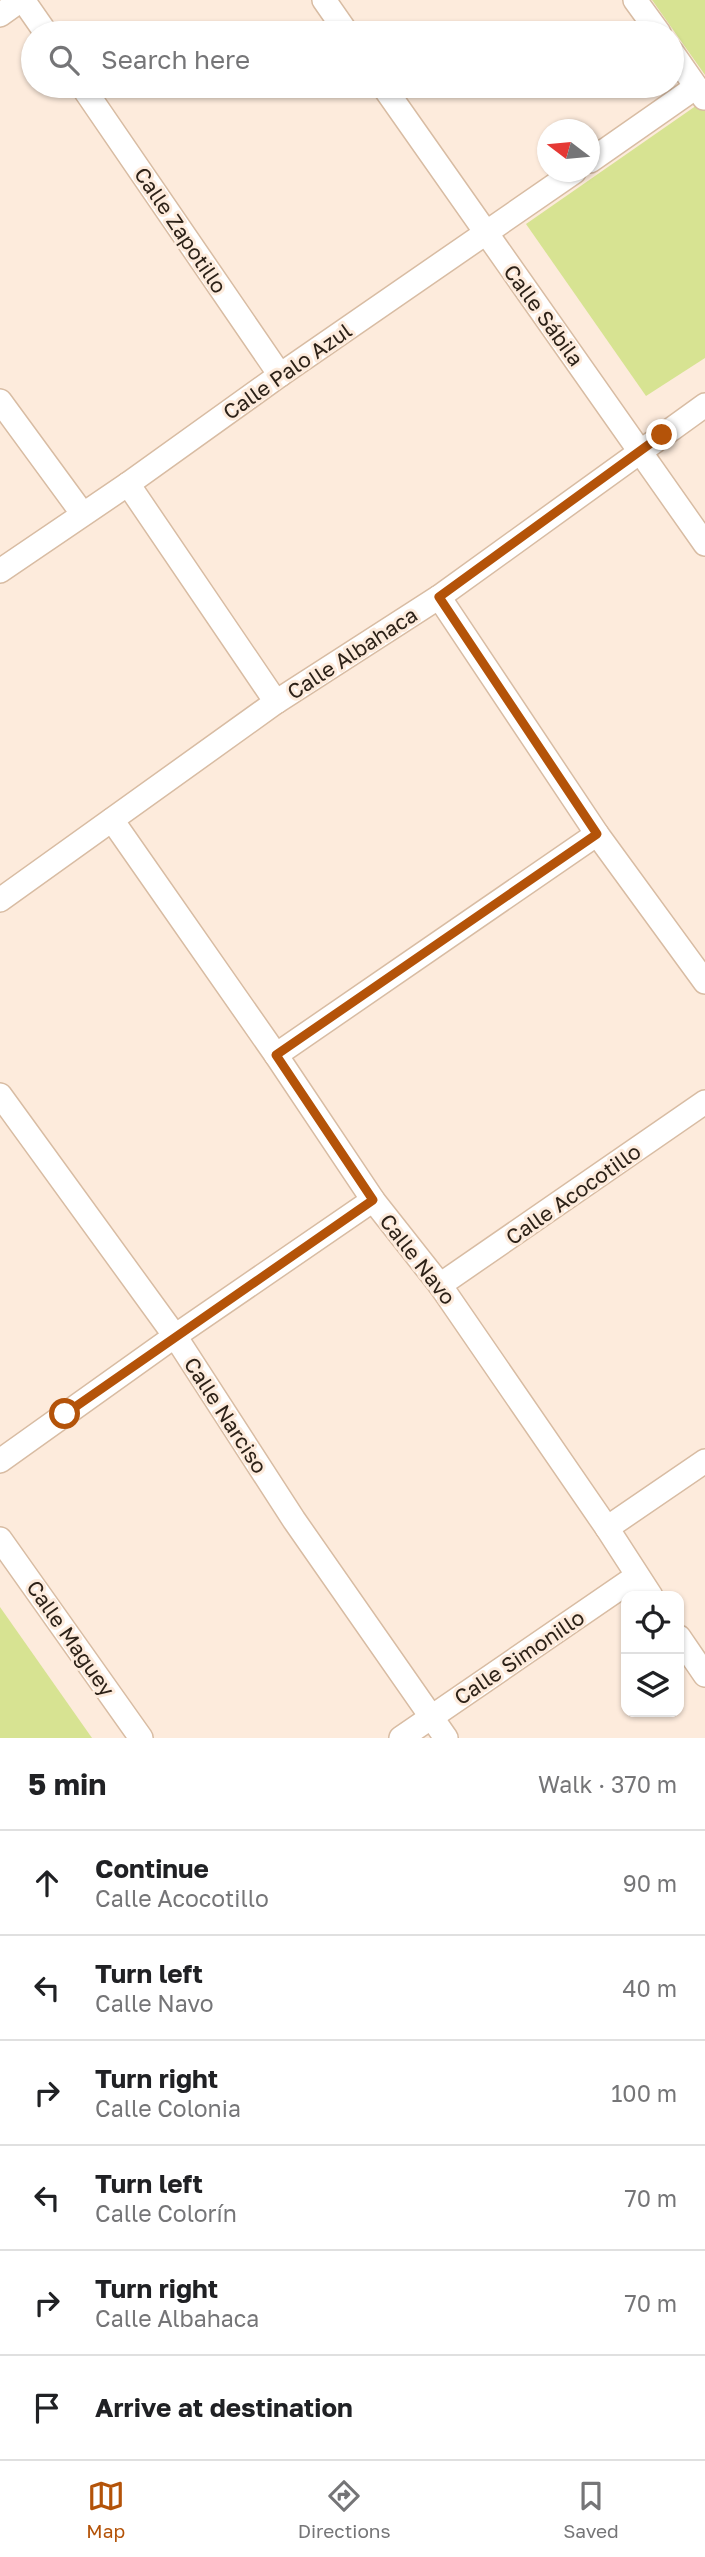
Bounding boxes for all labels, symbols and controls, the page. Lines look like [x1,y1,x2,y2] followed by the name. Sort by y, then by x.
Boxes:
[21,21,684,98] search box
[45,41,83,79] icon: search
[101,44,250,75] text: Search here
[537,119,600,182] north arrow
[129,162,233,298] street label: Calle Zapotillo
[498,259,590,371] street label: Calle Sábila
[218,317,356,425] street label: Calle Palo Azul
[646,419,677,450] route end
[282,601,422,705] street label: Calle Albahaca
[501,1138,645,1250] street label: Calle Acocotillo
[374,1208,462,1310] street label: Calle Navo
[179,1352,273,1478] street label: Calle Narciso
[49,1398,80,1429] route start
[21,1575,121,1701] street label: Calle Maguey
[621,1591,684,1717] map controls
[621,1591,684,1654] button: locate
[449,1604,589,1710] street label: Calle Simonillo
[621,1654,684,1717] button: layers
[28,1766,106,1802] text: 5 min
[538,1770,677,1798] text: Walk · 370 m
[95,1853,209,1884] text: Continue
[28,1864,66,1902] icon: ahead
[623,1869,677,1897] text: 90 m
[95,1884,269,1912] text: Calle Acocotillo
[95,1958,203,1989] text: Turn left
[28,1969,66,2007] icon: left
[623,1974,677,2002] text: 40 m
[95,1989,213,2017] text: Calle Navo
[95,2063,218,2094] text: Turn right
[28,2074,66,2112] icon: right
[611,2079,677,2107] text: 100 m
[95,2094,241,2122] text: Calle Colonia
[95,2168,203,2199] text: Turn left
[28,2179,66,2217] icon: left
[624,2184,677,2212] text: 70 m
[95,2199,237,2227] text: Calle Colorín
[95,2273,218,2304] text: Turn right
[28,2284,66,2322] icon: right
[624,2289,677,2317] text: 70 m
[95,2304,259,2332] text: Calle Albahaca
[28,2389,66,2427] icon: arrive
[95,2392,353,2423] text: Arrive at destination
[86,2477,125,2542] tab: Map
[298,2477,391,2542] tab: Directions
[563,2477,619,2542] tab: Saved

